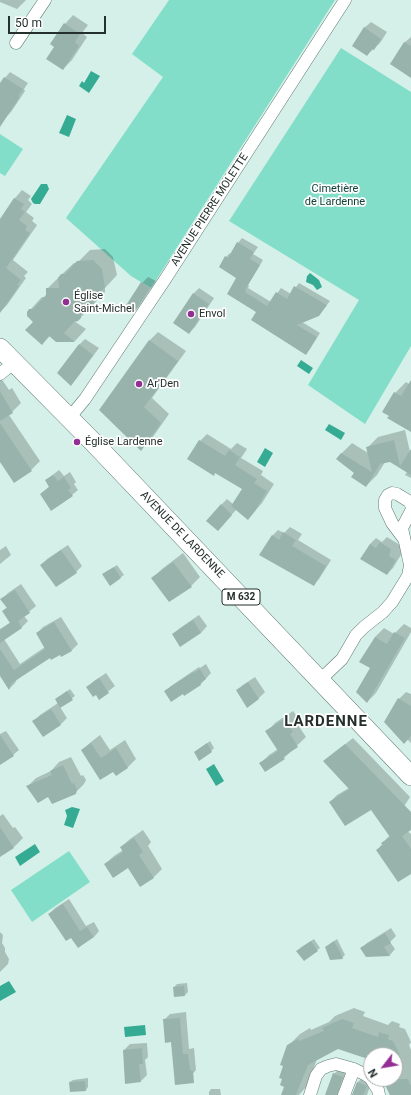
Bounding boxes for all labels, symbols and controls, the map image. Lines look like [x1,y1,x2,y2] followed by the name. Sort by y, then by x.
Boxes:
[10,8,108,34] scale bar
[15,16,42,30] text: 50 m
[169,151,251,269] street label: AVENUE PIERRE MOLETTE
[305,182,365,208] park label: Cimetière de Lardenne
[74,289,135,315] place label: Église Saint-Michel
[61,297,71,307] marker: Église Saint-Michel
[199,307,226,321] place label: Envol
[186,309,196,319] marker: Envol
[147,377,179,391] place label: Ar'Den
[134,379,144,389] marker: Ar'Den
[85,435,162,449] place label: Église Lardenne
[72,437,82,447] marker: Église Lardenne
[137,489,227,581] street label: AVENUE DE LARDENNE
[222,589,260,605] road number: M 632
[284,713,368,731] district label: LARDENNE
[363,1047,403,1087] north arrow
[366,1066,381,1080] text: N

